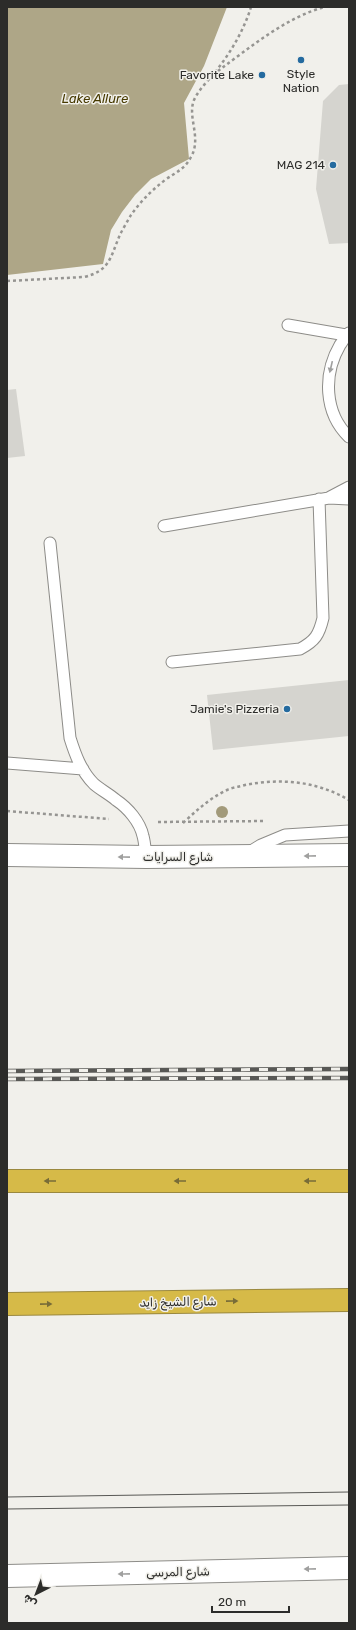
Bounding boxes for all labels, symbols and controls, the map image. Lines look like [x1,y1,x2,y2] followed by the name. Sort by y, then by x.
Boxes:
[296,55,306,65] marker: Style Nation
[283,67,319,95] place label: Style Nation
[180,68,254,82] place label: Favorite Lake
[257,70,267,80] marker: Favorite Lake
[62,91,128,106] water label: Lake Allure
[277,158,326,172] place label: MAG 214
[328,160,338,170] marker: MAG 214
[327,360,333,373] one-way arrow
[190,702,279,716] place label: Jamie's Pizzeria
[282,704,292,714] marker: Jamie's Pizzeria
[143,850,213,866] street label: شارع السرايات
[303,853,316,859] one-way arrow
[117,854,130,860] one-way arrow
[43,1178,56,1184] one-way arrow
[173,1178,186,1184] one-way arrow
[303,1178,316,1184] one-way arrow
[139,1294,217,1312] street label: شارع الشيخ زايد
[226,1298,239,1304] one-way arrow
[40,1301,53,1307] one-way arrow
[146,1564,210,1582] street label: شارع المرسى
[303,1566,316,1572] one-way arrow
[117,1571,130,1577] one-way arrow
[16,1574,56,1614] north arrow
[212,1588,289,1614] scale bar
[20,1592,39,1611] text: ش
[218,1595,246,1609] text: 20 m

